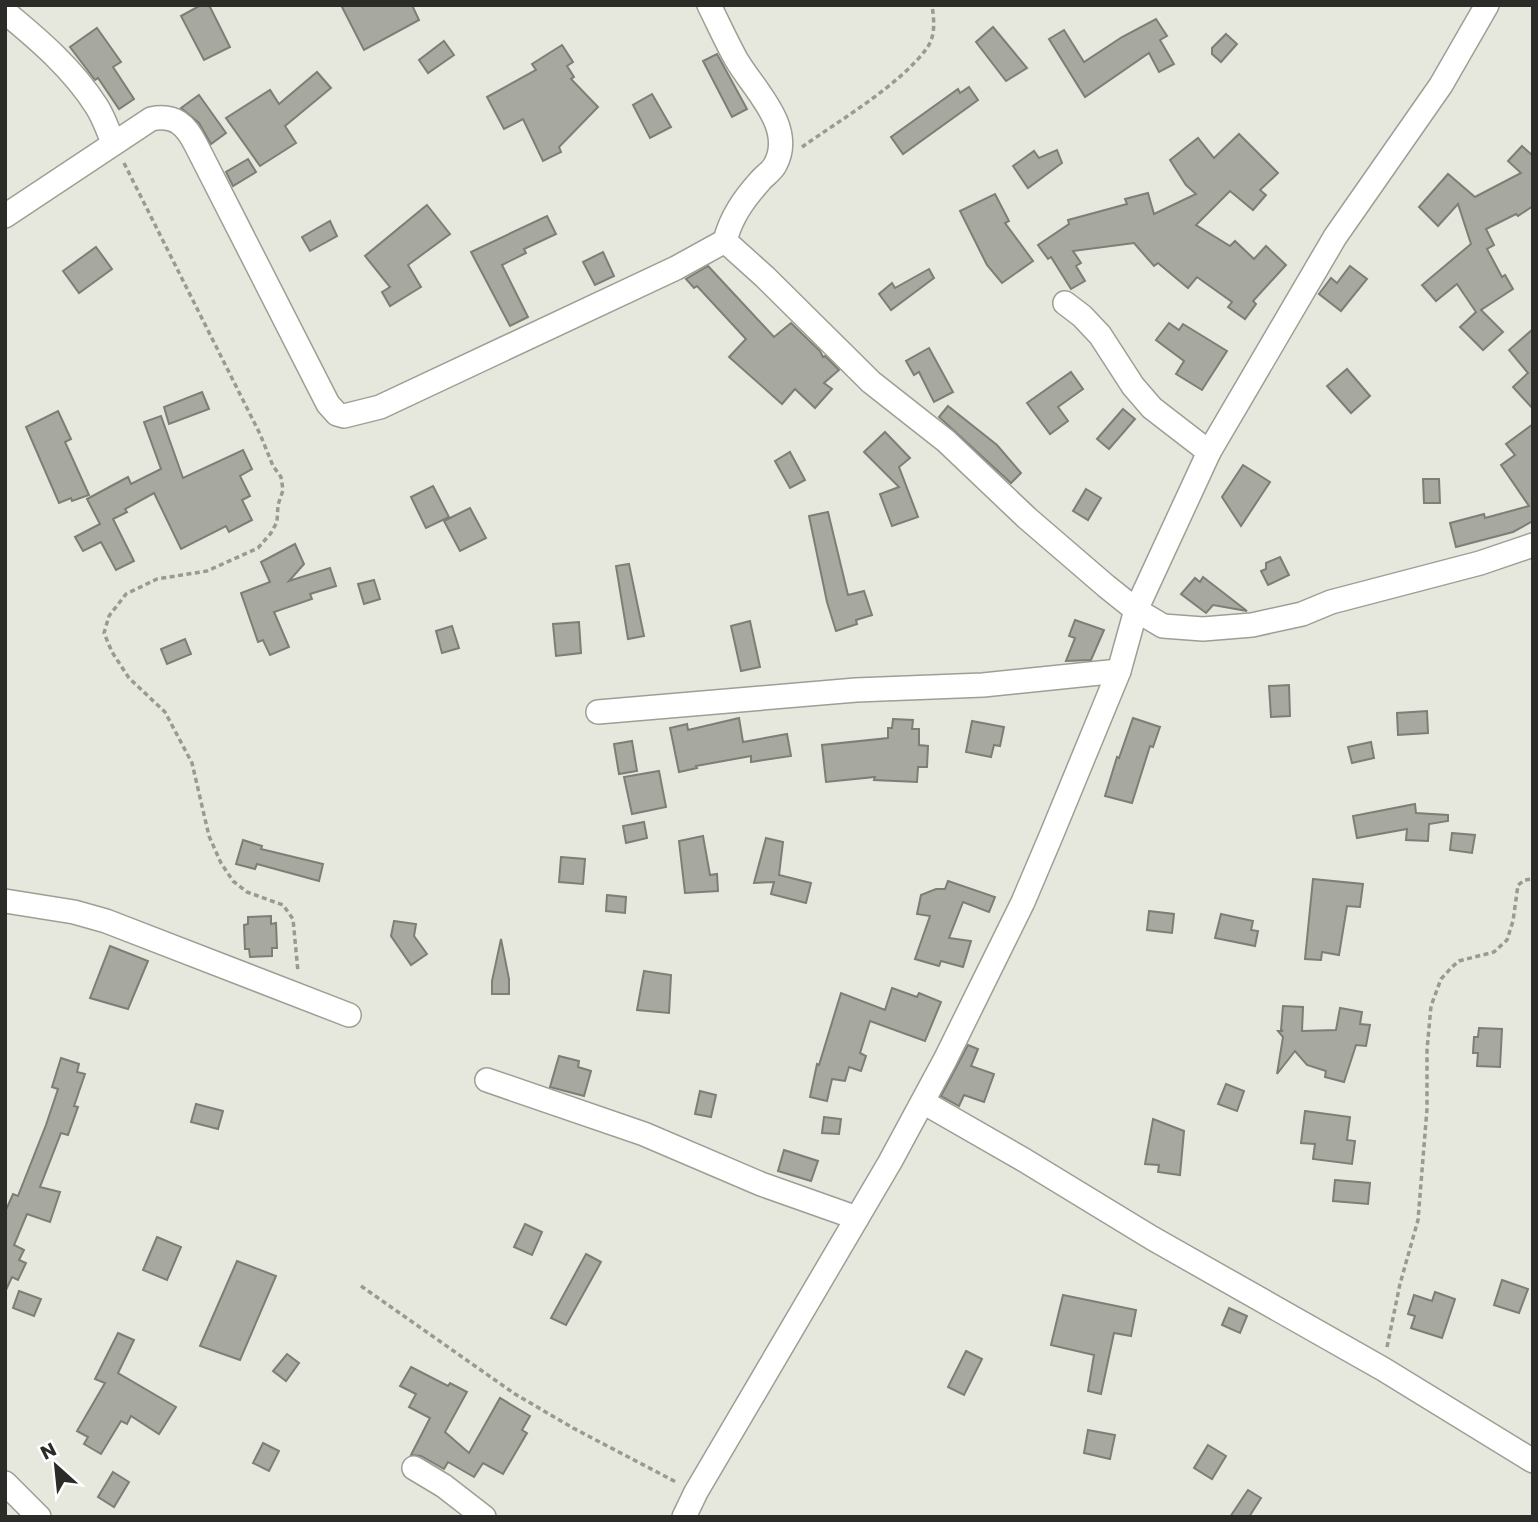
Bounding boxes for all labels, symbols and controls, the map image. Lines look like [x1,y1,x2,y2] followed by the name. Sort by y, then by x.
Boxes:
[21,1431,91,1501] north arrow
[36,1436,61,1467] text: N

